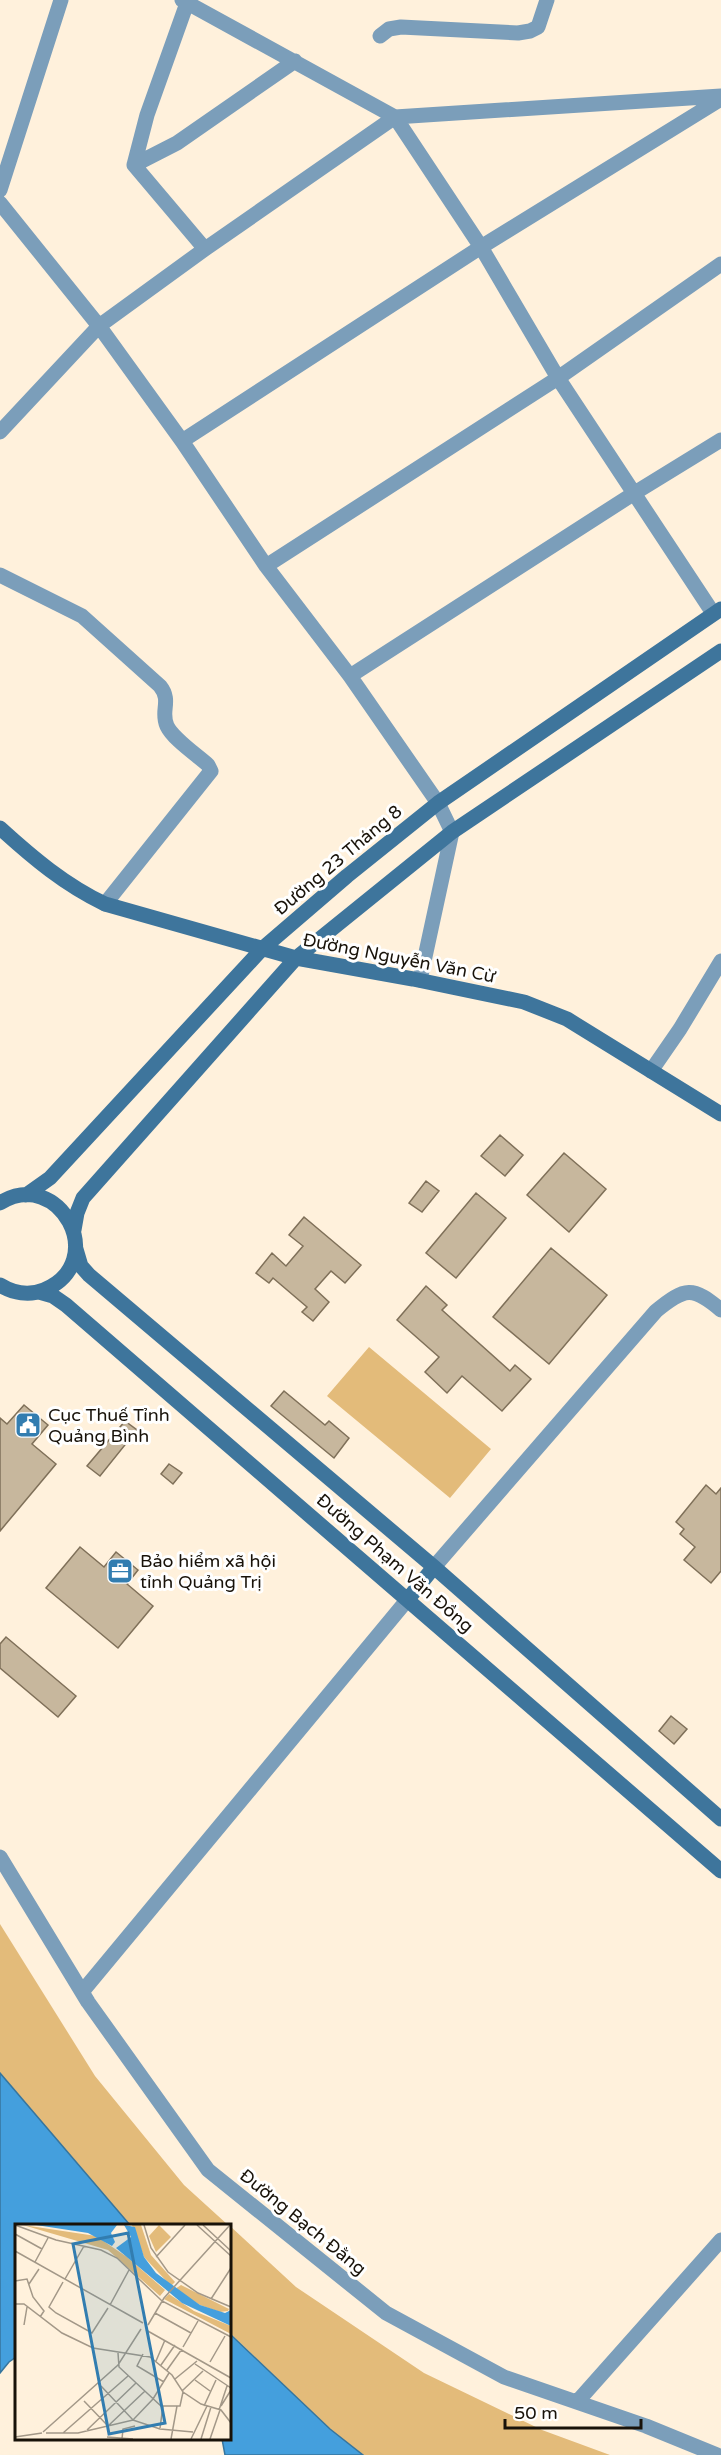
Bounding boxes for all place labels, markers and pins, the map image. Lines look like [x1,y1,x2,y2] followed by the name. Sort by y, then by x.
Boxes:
[48,1404,170,1447] place label: Cục Thuế Tỉnh Quảng Bình
[13,1410,43,1440] public building icon: Cục Thuế Tỉnh Quảng Bình
[140,1550,276,1593] place label: Bảo hiểm xã hội tỉnh Quảng Trị
[105,1556,135,1586] office icon: Bảo hiểm xã hội tỉnh Quảng Trị

